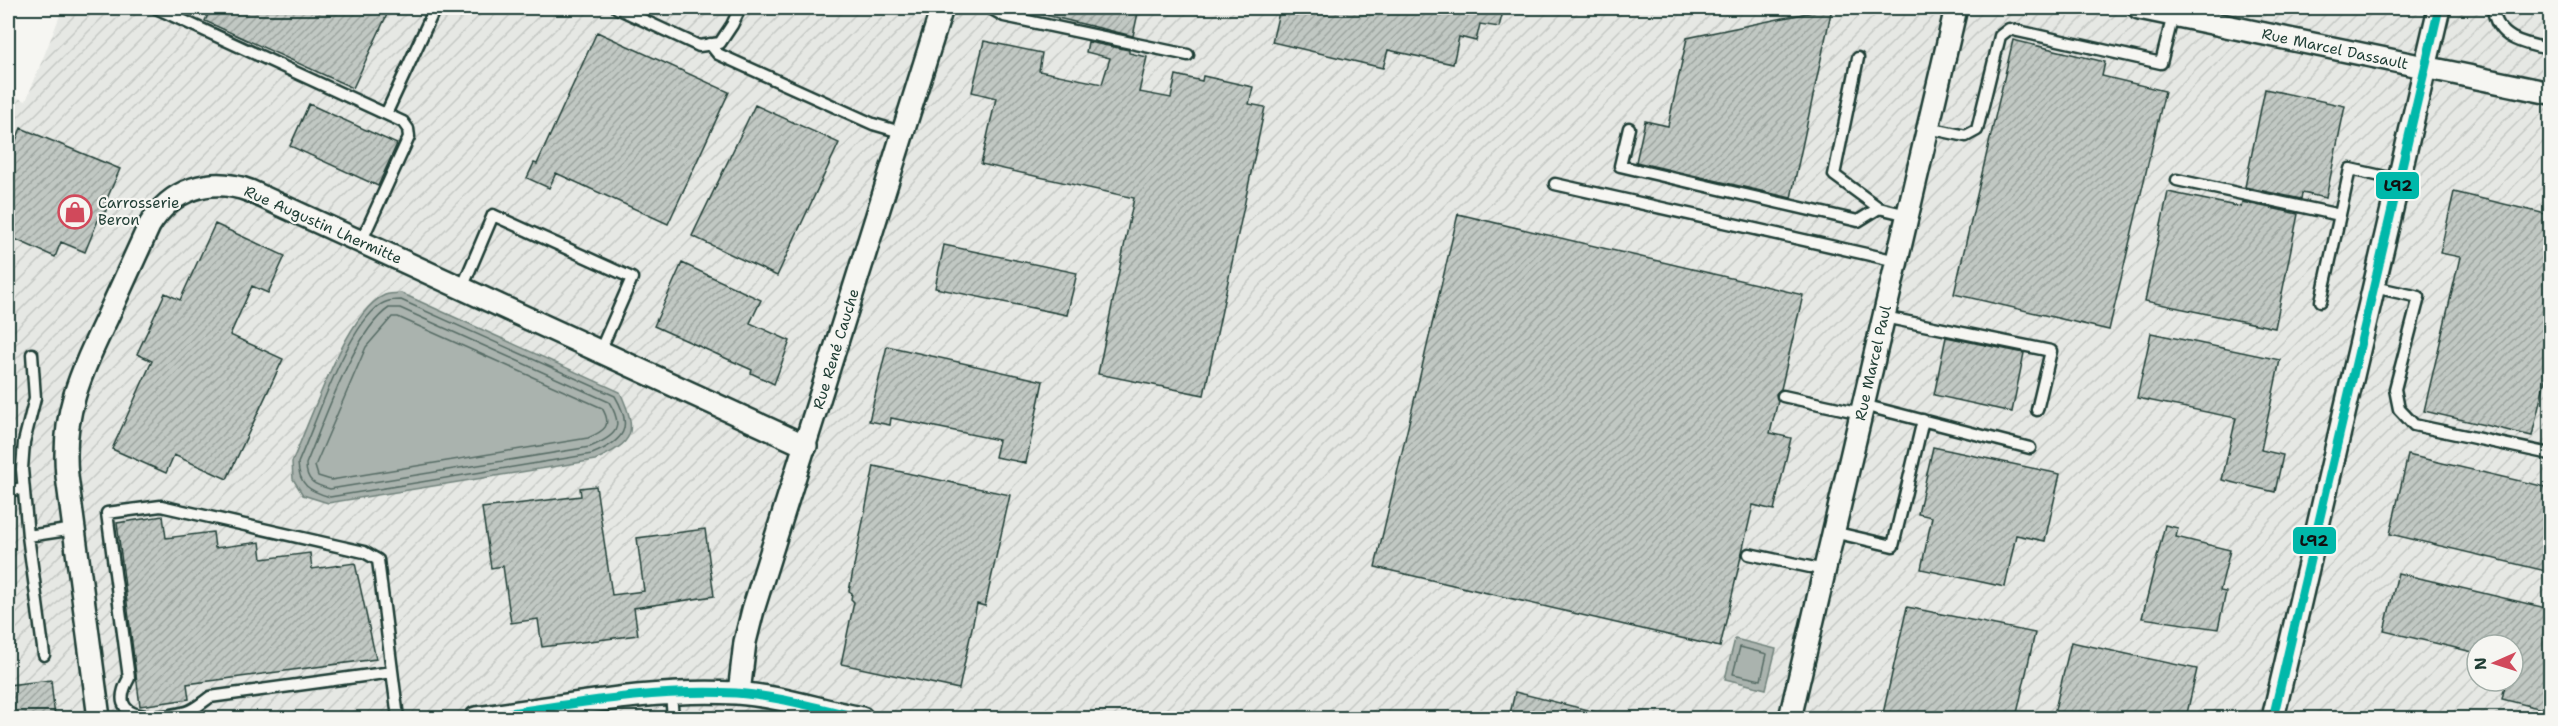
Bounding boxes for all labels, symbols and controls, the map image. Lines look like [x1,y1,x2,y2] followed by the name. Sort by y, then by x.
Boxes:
[2260,24,2410,74] street label: Rue Marcel Dassault
[2375,171,2420,200] line badge: L92
[2384,175,2412,196] text: L92
[241,181,405,269] street label: Rue Augustin Lhermitte
[98,193,180,230] place label: Carrosserie Beron
[57,194,93,230] shop icon: Carrosserie Beron
[808,286,864,412] street label: Rue René Cauche
[1850,303,1896,423] street label: Rue Marcel Paul
[2292,526,2337,555] line badge: L92
[2300,530,2328,551] text: L92
[2465,633,2525,693] north arrow
[2470,657,2491,671] text: N

